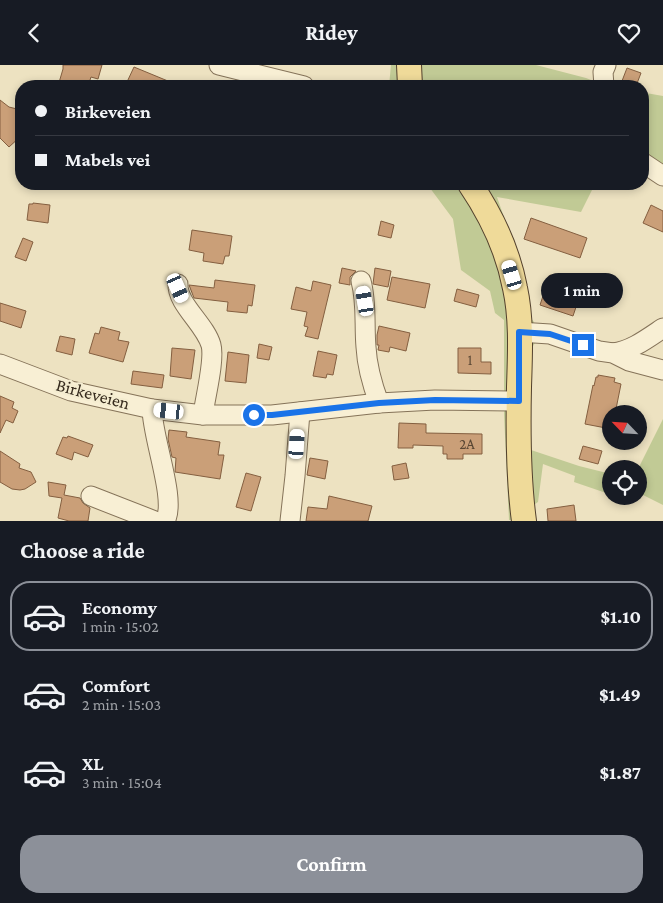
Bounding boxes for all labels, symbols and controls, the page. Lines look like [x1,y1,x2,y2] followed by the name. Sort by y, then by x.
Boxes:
[20,19,48,47] icon: back
[615,19,643,47] icon: heart
[305,20,358,45] text: Ridey
[65,101,151,122] text: Birkeveien
[65,149,150,170] text: Mabels vei
[500,258,523,292] car
[165,271,190,305] car
[542,273,624,307] callout: 1 min
[564,282,600,299] text: 1 min
[355,285,374,317] car
[572,334,594,356] route end
[468,352,473,368] house number: 1
[54,375,132,414] street label: Birkeveien
[153,402,184,420] car
[243,404,265,426] route start
[602,405,648,450] north arrow
[602,405,647,505] map controls
[288,429,305,459] car
[459,436,475,452] house number: 2A
[602,460,647,505] button: locate
[20,538,145,563] text: Choose a ride
[22,594,67,639] icon: car
[82,597,157,618] text: Economy
[600,606,641,627] text: $1.10
[82,618,159,635] text: 1 min · 15:02
[22,672,67,717] icon: car
[82,675,150,696] text: Comfort
[599,684,641,705] text: $1.49
[82,696,161,713] text: 2 min · 15:03
[22,750,67,795] icon: car
[82,753,104,774] text: XL
[600,762,641,783] text: $1.87
[82,774,162,791] text: 3 min · 15:04
[20,835,643,893] button: Confirm

